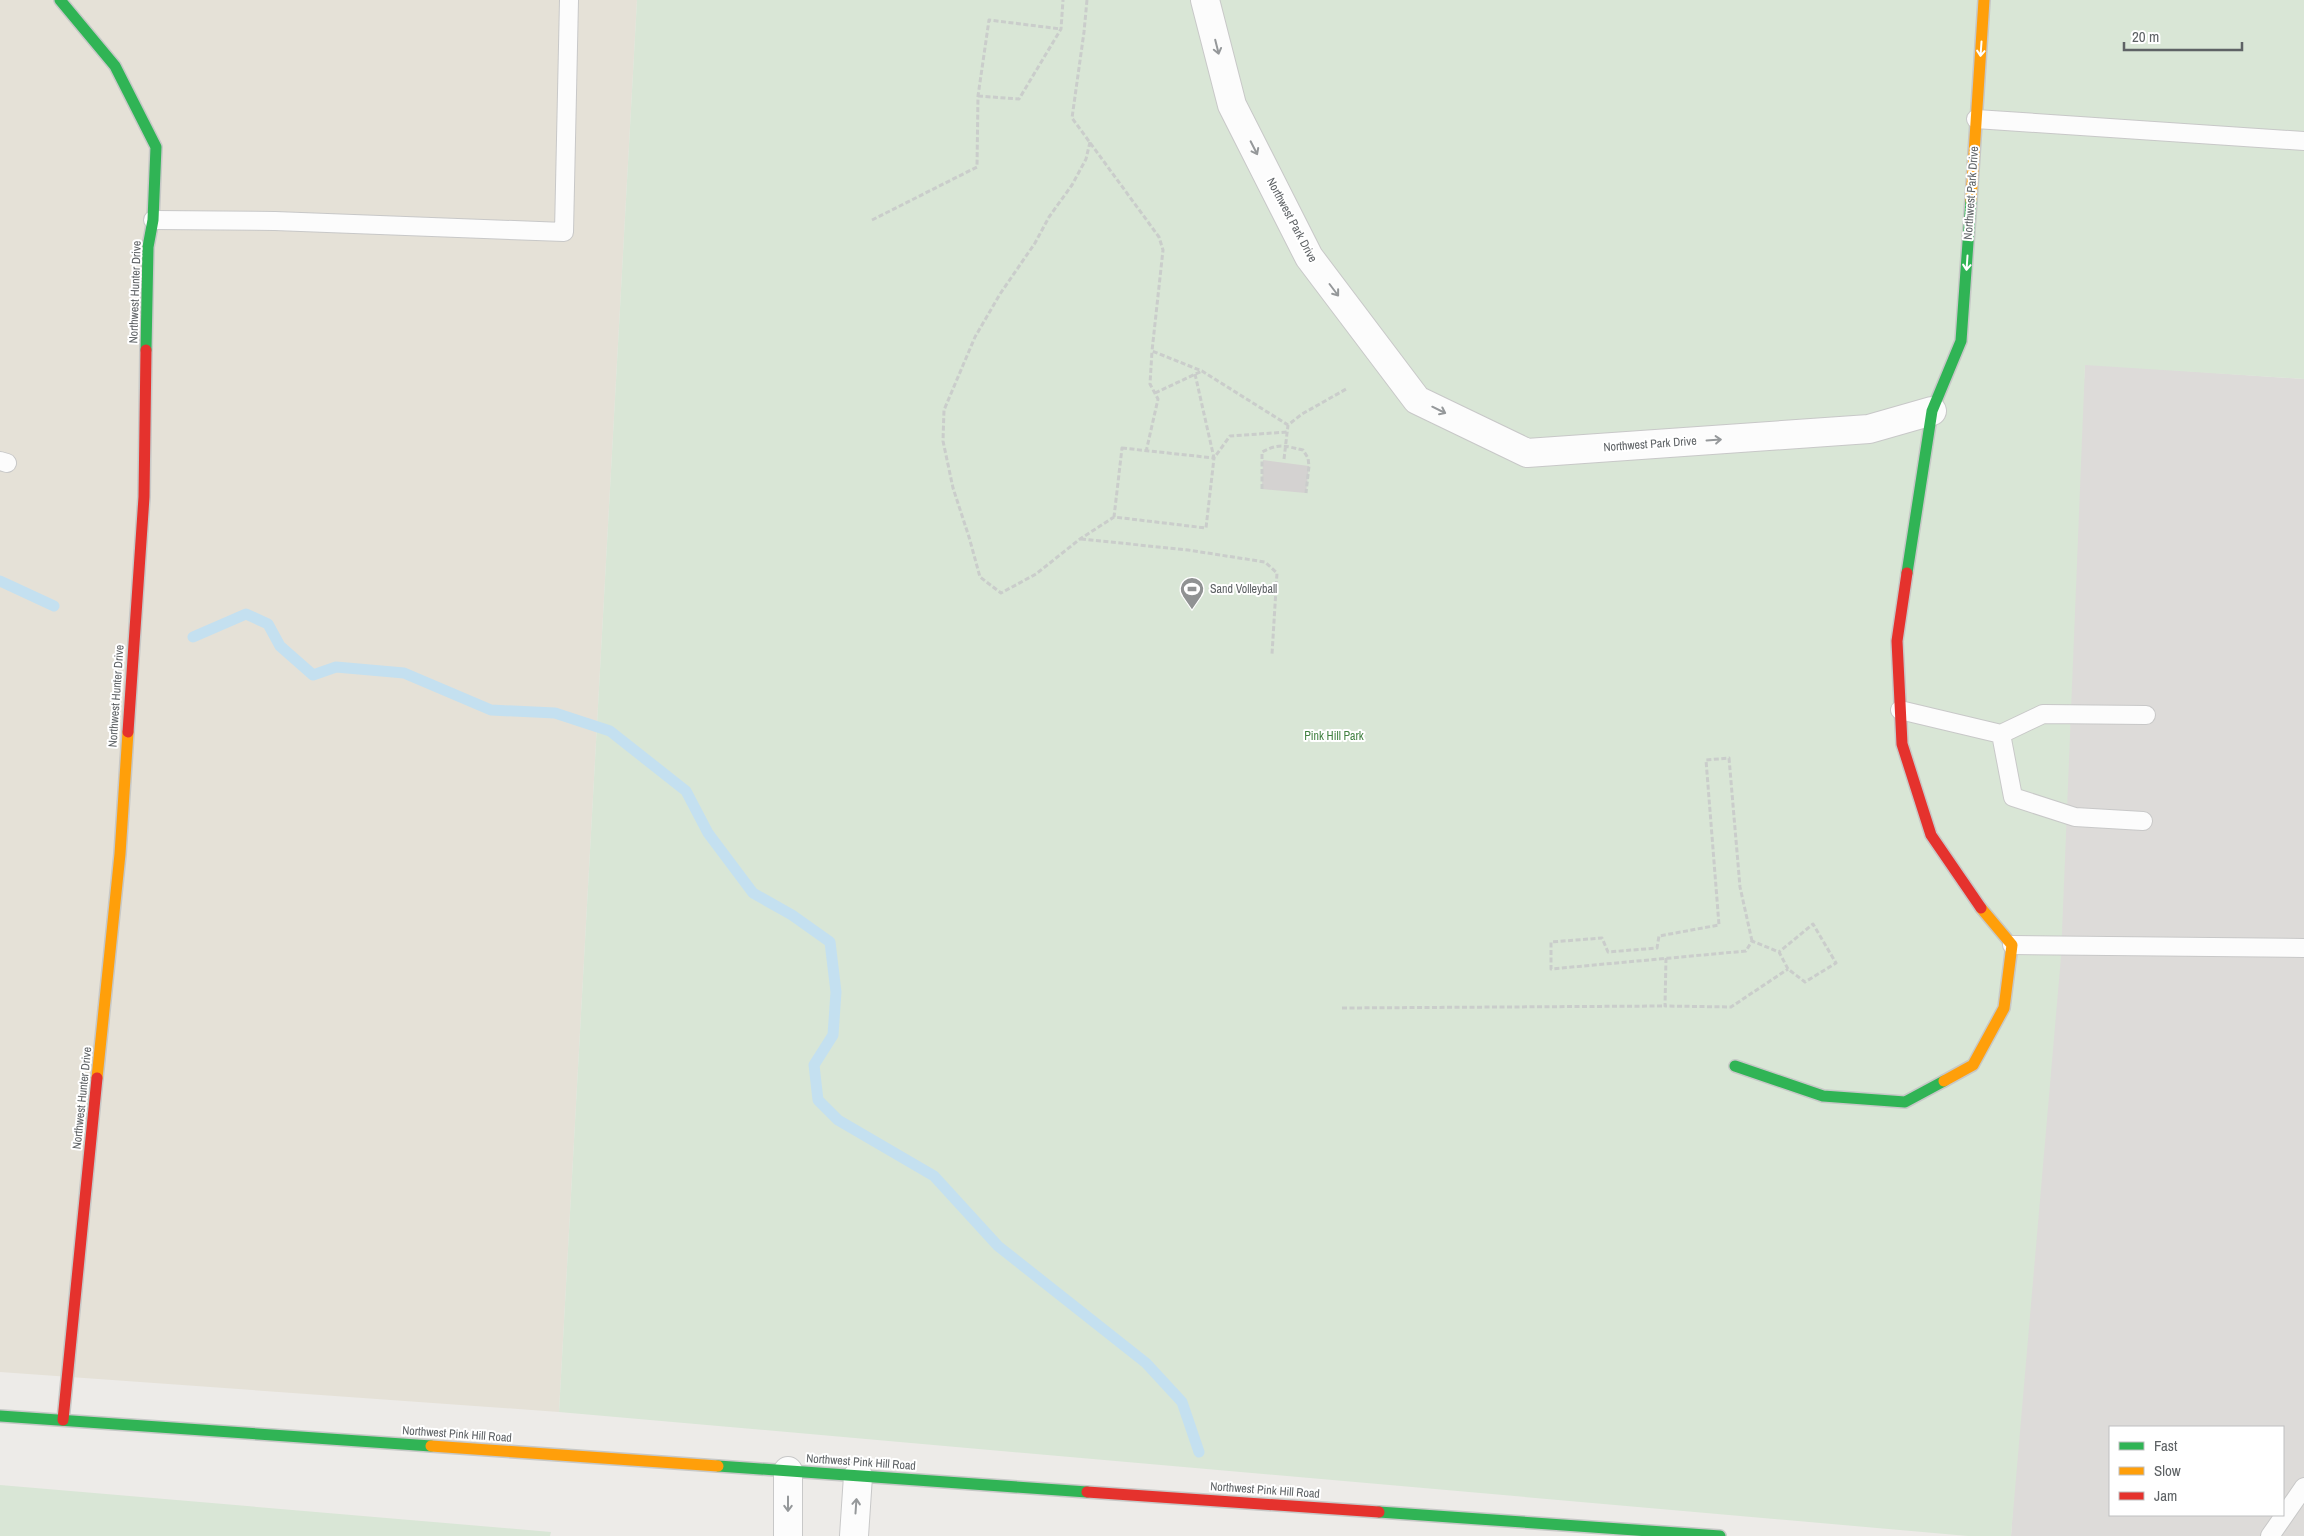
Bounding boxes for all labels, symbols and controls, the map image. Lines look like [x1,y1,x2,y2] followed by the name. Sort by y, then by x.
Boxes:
[2124,20,2242,52] scale bar
[2132,26,2159,47] text: 20 m
[1213,39,1222,55] one-way arrow
[1976,40,1986,56] one-way arrow
[1249,141,1259,156] one-way arrow
[1960,146,1982,240] street label: Northwest Park Drive
[1263,175,1321,265] street label: Northwest Park Drive
[125,240,145,344] street label: Northwest Hunter Drive
[1962,255,1971,271] one-way arrow
[1328,283,1339,296] one-way arrow
[1431,406,1446,416] one-way arrow
[1603,433,1697,455] street label: Northwest Park Drive
[1705,435,1721,445] one-way arrow
[1179,576,1205,610] sports icon: Sand Volleyball
[1210,581,1277,597] place label: Sand Volleyball
[104,644,128,748] street label: Northwest Hunter Drive
[1304,728,1364,744] park label: Pink Hill Park
[69,1046,95,1150] street label: Northwest Hunter Drive
[402,1422,512,1446] street label: Northwest Pink Hill Road
[2109,1426,2284,1516] legend
[2154,1435,2178,1456] text: Fast
[806,1450,916,1474] street label: Northwest Pink Hill Road
[2154,1460,2181,1481] text: Slow
[1210,1478,1320,1502] street label: Northwest Pink Hill Road
[2154,1485,2177,1506] text: Jam
[783,1495,793,1511] one-way arrow
[851,1498,860,1514] one-way arrow

